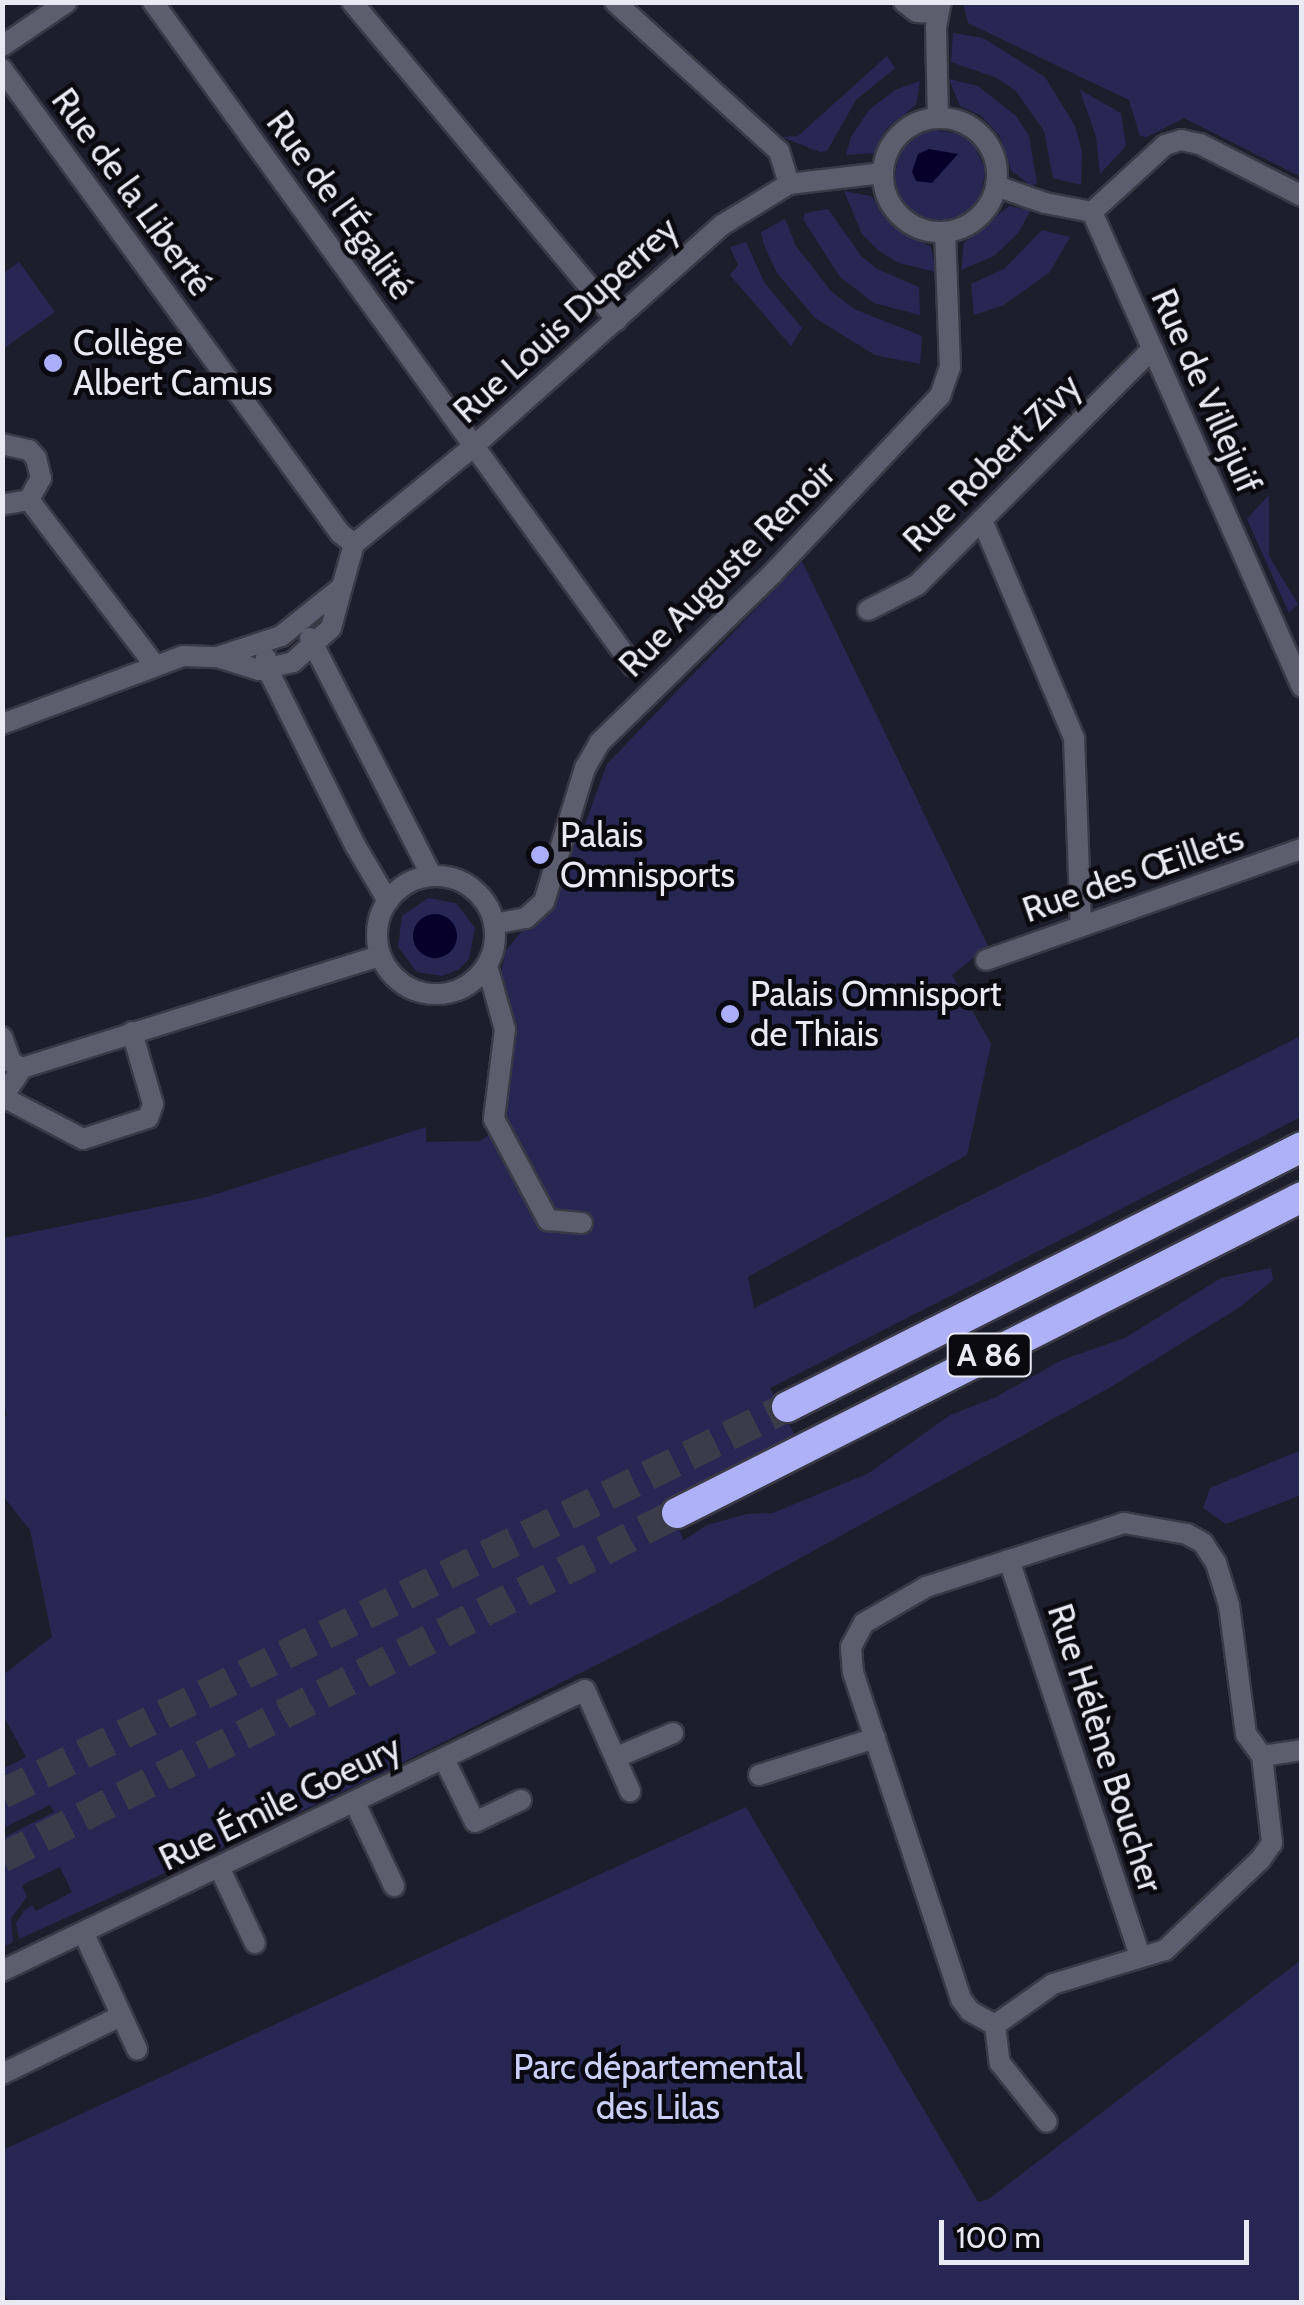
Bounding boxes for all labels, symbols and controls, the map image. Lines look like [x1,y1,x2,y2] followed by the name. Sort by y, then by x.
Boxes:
[43,80,221,304] street label: Rue de la Liberté
[258,103,422,307] street label: Rue de l'Égalité
[445,208,687,432] street label: Rue Louis Duperrey
[1142,282,1270,500] street label: Rue de Villejuif
[73,322,273,404] place label: Collège Albert Camus
[42,352,64,374] marker: Collège Albert Camus
[894,365,1090,561] street label: Rue Robert Zivy
[610,452,844,686] street label: Rue Auguste Renoir
[560,814,735,896] place label: Palais Omnisports
[1017,817,1249,931] street label: Rue des Œillets
[529,844,551,866] marker: Palais Omnisports
[750,973,1002,1055] place label: Palais Omnisport de Thiais
[719,1003,741,1025] marker: Palais Omnisport de Thiais
[946,1328,1032,1382] road number: A 86
[1039,1599,1171,1897] street label: Rue Hélène Boucher
[152,1726,408,1880] street label: Rue Émile Goeury
[513,2046,803,2128] park label: Parc départemental des Lilas
[944,2200,1254,2262] scale bar
[956,2219,1041,2256] text: 100 m

